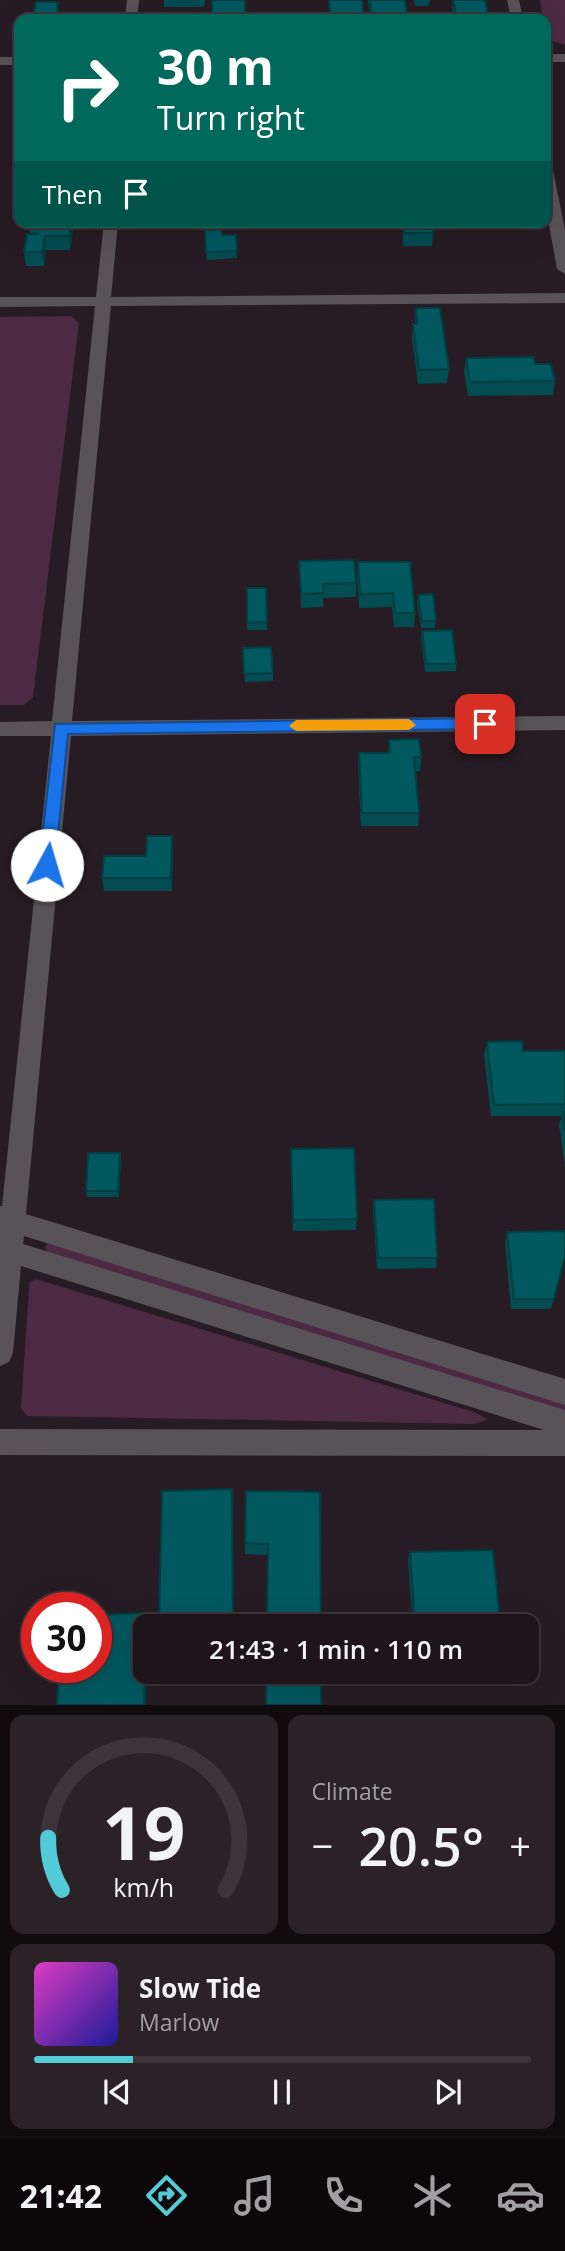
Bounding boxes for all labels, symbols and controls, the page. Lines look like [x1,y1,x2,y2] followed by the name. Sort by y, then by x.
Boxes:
[157,33,274,99] text: 30 m
[42,42,133,133] icon: right
[157,96,305,139] text: Turn right
[117,175,155,213] icon: arrive
[42,176,103,212] text: Then
[455,694,515,754] pin
[466,705,504,743] icon: arrive
[10,828,84,902] position arrow
[21,1592,112,1683] speed limit sign: 30
[209,1631,463,1667] text: 21:43 · 1 min · 110 m
[312,1775,393,1807] text: Climate
[102,1783,185,1882] text: 19
[358,1810,484,1881] text: 20.5°
[312,1819,333,1871] text: −
[509,1819,531,1871] text: +
[113,1870,174,1904] text: km/h
[139,1970,261,2006] text: Slow Tide
[139,2006,219,2038] text: Marlow
[98,2073,136,2111] icon: previous
[263,2073,301,2111] icon: pause
[429,2073,467,2111] icon: next
[142,2171,191,2220] icon: directions
[230,2171,279,2220] icon: music
[319,2171,368,2220] icon: phone
[408,2171,457,2220] icon: climate
[496,2171,545,2220] icon: car
[20,2174,102,2217] text: 21:42

